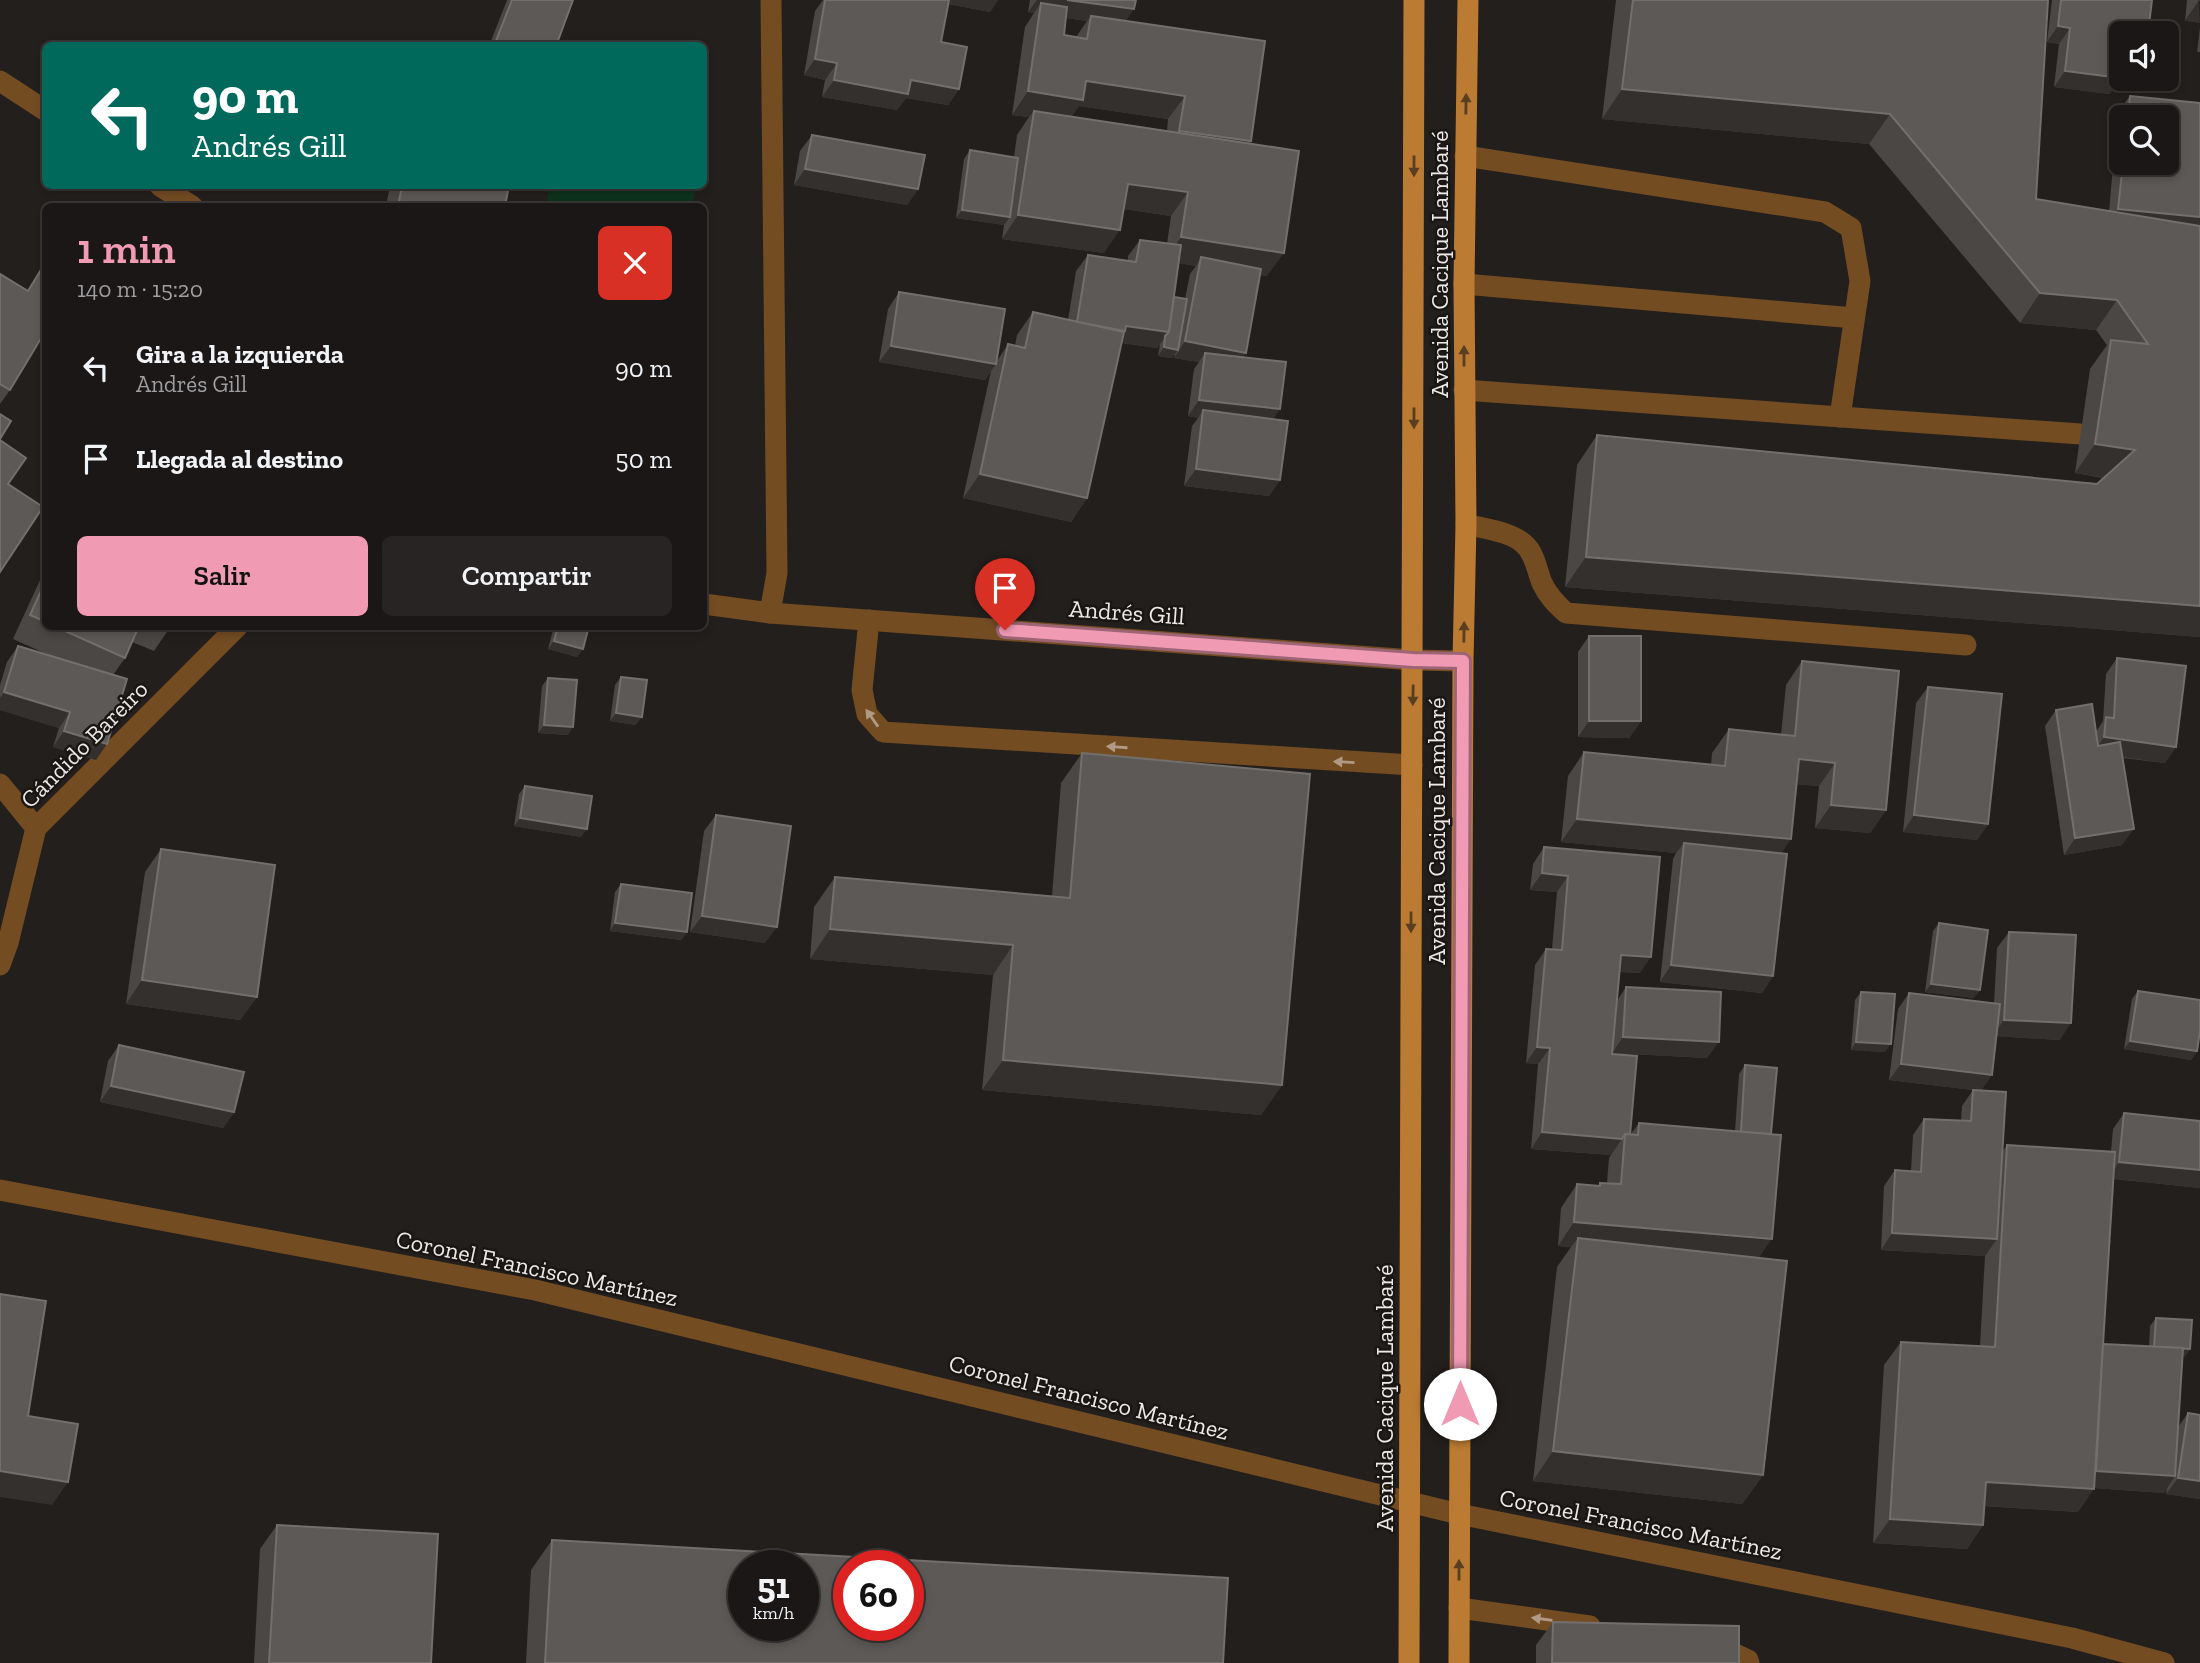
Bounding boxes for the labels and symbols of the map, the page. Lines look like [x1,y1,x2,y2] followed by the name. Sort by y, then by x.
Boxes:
[1460,93,1472,115] one-way arrow
[1425,130,1454,398] street label: Avenida Cacique Lambaré
[1408,155,1420,177] one-way arrow
[1458,345,1470,367] one-way arrow
[1408,407,1420,429] one-way arrow
[975,558,1035,630] pin
[1068,593,1186,631] street label: Andrés Gill
[1458,621,1469,643] one-way arrow
[14,674,154,814] street label: Cándido Bareiro
[1407,684,1419,706] one-way arrow
[1422,697,1451,965] street label: Avenida Cacique Lambaré
[866,708,879,728] one-way arrow
[1105,741,1127,752] one-way arrow
[1332,756,1354,767] one-way arrow
[1405,911,1417,933] one-way arrow
[393,1224,681,1312] street label: Coronel Francisco Martínez
[1370,1264,1399,1532] street label: Avenida Cacique Lambaré
[946,1348,1232,1446] street label: Coronel Francisco Martínez
[1423,1367,1497,1441] position arrow
[1497,1482,1785,1566] street label: Coronel Francisco Martínez
[833,1550,924,1641] speed limit sign: 60
[1453,1559,1465,1581] one-way arrow
[1531,1614,1553,1625] one-way arrow

